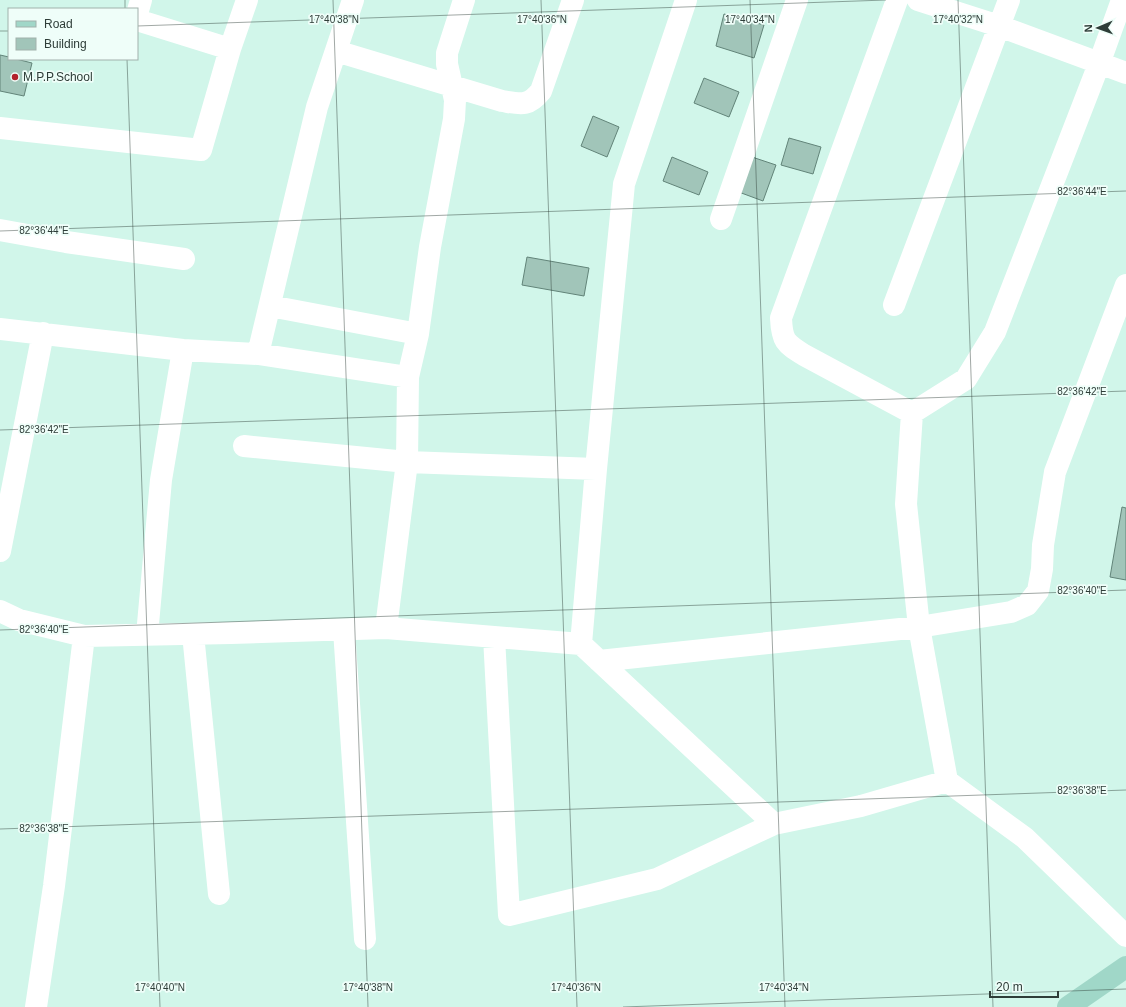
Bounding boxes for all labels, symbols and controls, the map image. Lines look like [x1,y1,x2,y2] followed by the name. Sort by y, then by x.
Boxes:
[8,8,138,60] legend
[1078,8,1118,48] north arrow
[309,14,359,25] text: 17°40'38"N
[517,14,567,25] text: 17°40'36"N
[725,14,775,25] text: 17°40'34"N
[933,14,983,25] text: 17°40'32"N
[44,17,73,31] text: Road
[1082,24,1094,33] text: N
[44,37,87,51] text: Building
[23,70,93,84] place label: M.P.P.School
[10,72,20,82] marker: M.P.P.School
[1057,186,1107,197] text: 82°36'44"E
[19,225,69,236] text: 82°36'44"E
[1057,386,1107,397] text: 82°36'42"E
[19,424,69,435] text: 82°36'42"E
[1057,585,1107,596] text: 82°36'40"E
[19,624,69,635] text: 82°36'40"E
[1057,785,1107,796] text: 82°36'38"E
[19,823,69,834] text: 82°36'38"E
[990,973,1058,999] scale bar
[996,980,1023,994] text: 20 m
[135,982,185,993] text: 17°40'40"N
[343,982,393,993] text: 17°40'38"N
[551,982,601,993] text: 17°40'36"N
[759,982,809,993] text: 17°40'34"N

